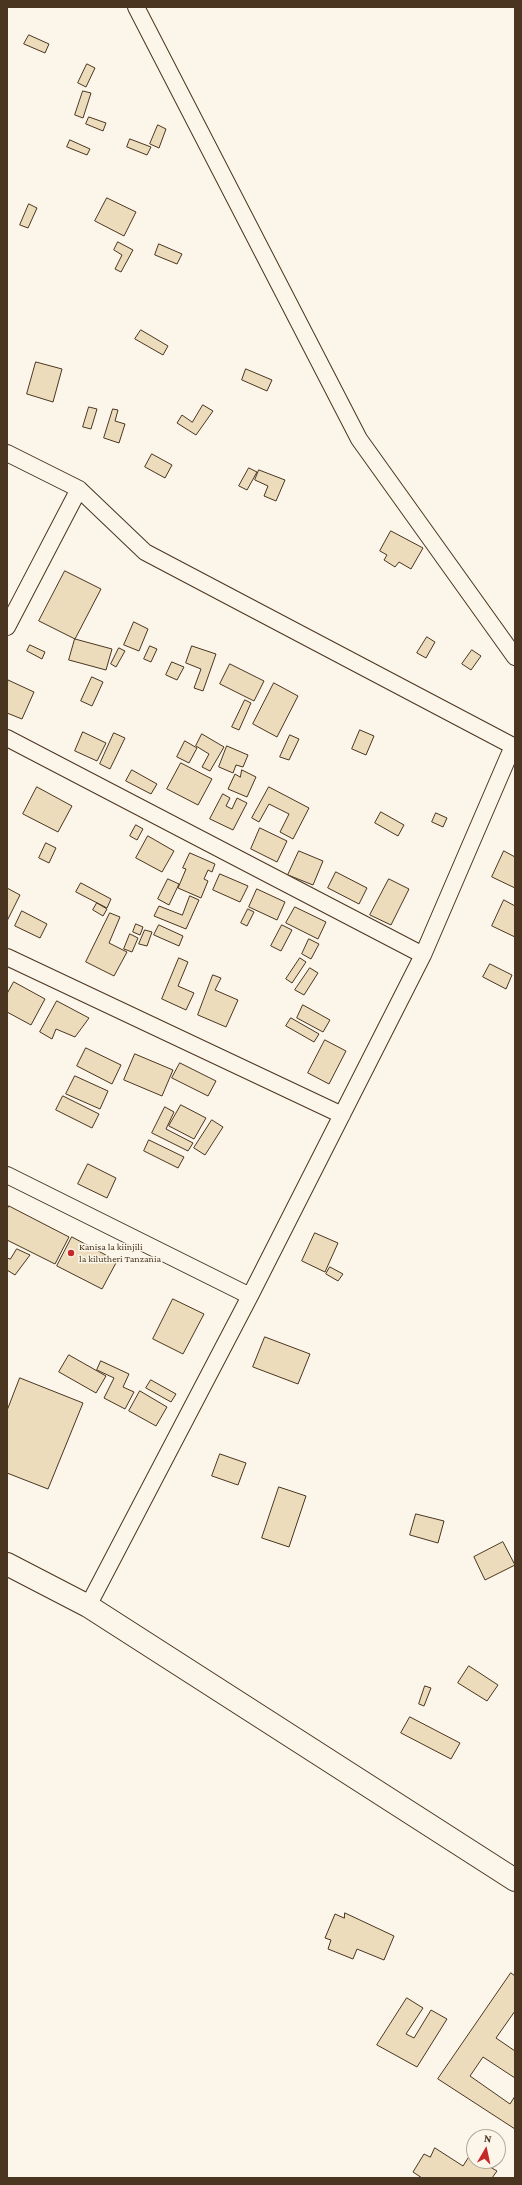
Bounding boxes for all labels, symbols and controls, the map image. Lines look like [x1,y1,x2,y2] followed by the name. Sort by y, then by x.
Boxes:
[79,1241,161,1264] place label: Kanisa la kiinjili la kilutheri Tanzania
[66,1248,76,1258] marker: Kanisa la kiinjili la kilutheri Tanzania
[466,2129,506,2169] north arrow
[483,2132,492,2145] text: N

